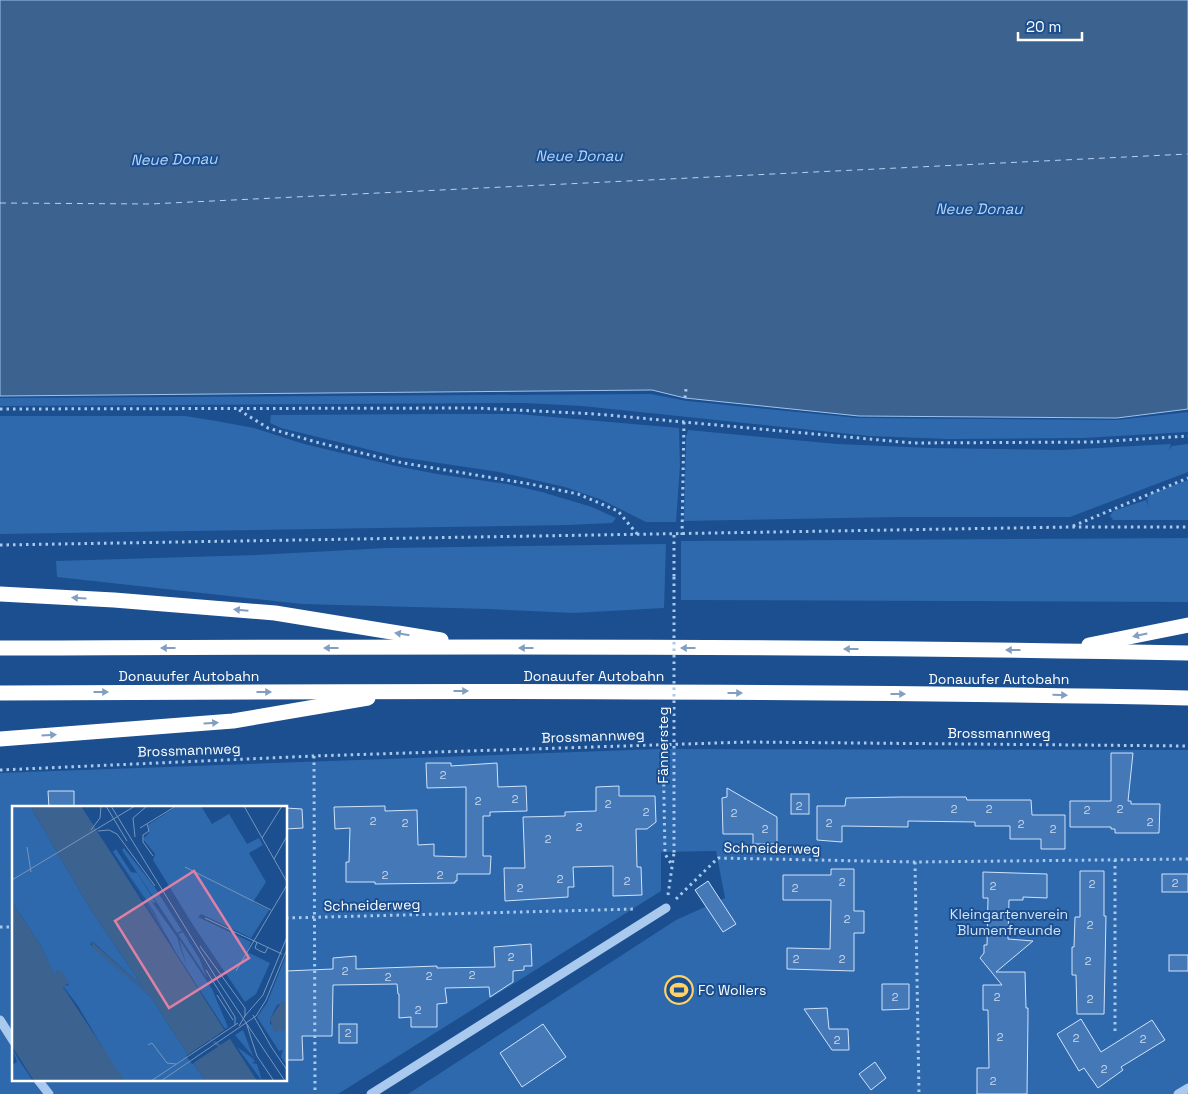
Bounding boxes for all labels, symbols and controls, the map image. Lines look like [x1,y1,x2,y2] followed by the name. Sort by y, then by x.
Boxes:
[1018,10,1082,42] scale bar
[1026,17,1061,36] text: 20 m
[536,146,623,165] water label: Neue Donau
[130,149,218,169] water label: Neue Donau
[936,199,1023,218] water label: Neue Donau
[71,594,87,602] one-way arrow
[233,606,249,614] one-way arrow
[394,629,410,637] one-way arrow
[1132,631,1148,639] one-way arrow
[160,644,176,652] one-way arrow
[323,644,339,652] one-way arrow
[518,644,534,652] one-way arrow
[680,644,696,652] one-way arrow
[843,645,859,653] one-way arrow
[1005,646,1021,654] one-way arrow
[119,667,259,685] street label: Donauufer Autobahn
[524,667,664,685] street label: Donauufer Autobahn
[929,670,1069,688] street label: Donauufer Autobahn
[453,687,469,695] one-way arrow
[93,688,109,696] one-way arrow
[256,688,272,696] one-way arrow
[727,689,743,697] one-way arrow
[890,690,906,698] one-way arrow
[1052,691,1068,699] one-way arrow
[654,707,672,783] street label: Fännersteg
[203,719,219,727] one-way arrow
[947,724,1051,742] street label: Brossmannweg
[541,725,645,747] street label: Brossmannweg
[41,731,57,739] one-way arrow
[137,739,241,761] street label: Brossmannweg
[440,768,447,782] house number: 2
[512,792,519,806] house number: 2
[475,794,482,808] house number: 2
[605,797,612,811] house number: 2
[796,799,803,813] house number: 2
[951,802,958,816] house number: 2
[986,802,993,816] house number: 2
[1117,802,1124,816] house number: 2
[1084,803,1091,817] house number: 2
[643,805,650,819] house number: 2
[12,806,288,1082] inset map
[731,806,738,820] house number: 2
[370,814,377,828] house number: 2
[1147,815,1154,829] house number: 2
[402,816,409,830] house number: 2
[826,816,833,830] house number: 2
[1018,817,1025,831] house number: 2
[576,820,583,834] house number: 2
[762,822,769,836] house number: 2
[1050,822,1057,836] house number: 2
[545,832,552,846] house number: 2
[723,838,821,858] street label: Schneiderweg
[382,868,389,882] house number: 2
[437,868,444,882] house number: 2
[557,872,564,886] house number: 2
[624,874,631,888] house number: 2
[839,875,846,889] house number: 2
[1172,876,1179,890] house number: 2
[1089,877,1096,891] house number: 2
[990,879,997,893] house number: 2
[517,881,524,895] house number: 2
[792,881,799,895] house number: 2
[323,895,421,915] street label: Schneiderweg
[950,905,1068,939] park label: Kleingartenverein Blumenfreunde
[844,912,851,926] house number: 2
[1087,918,1094,932] house number: 2
[508,950,515,964] house number: 2
[793,952,800,966] house number: 2
[839,952,846,966] house number: 2
[1085,954,1092,968] house number: 2
[342,964,349,978] house number: 2
[469,968,476,982] house number: 2
[426,969,433,983] house number: 2
[385,970,392,984] house number: 2
[664,975,694,1005] sports icon: FC Wollers
[698,981,766,999] place label: FC Wollers
[892,990,899,1004] house number: 2
[994,990,1001,1004] house number: 2
[1087,992,1094,1006] house number: 2
[415,1003,422,1017] house number: 2
[345,1026,352,1040] house number: 2
[997,1030,1004,1044] house number: 2
[1073,1031,1080,1045] house number: 2
[1140,1032,1147,1046] house number: 2
[834,1033,841,1047] house number: 2
[1101,1062,1108,1076] house number: 2
[990,1074,997,1088] house number: 2

